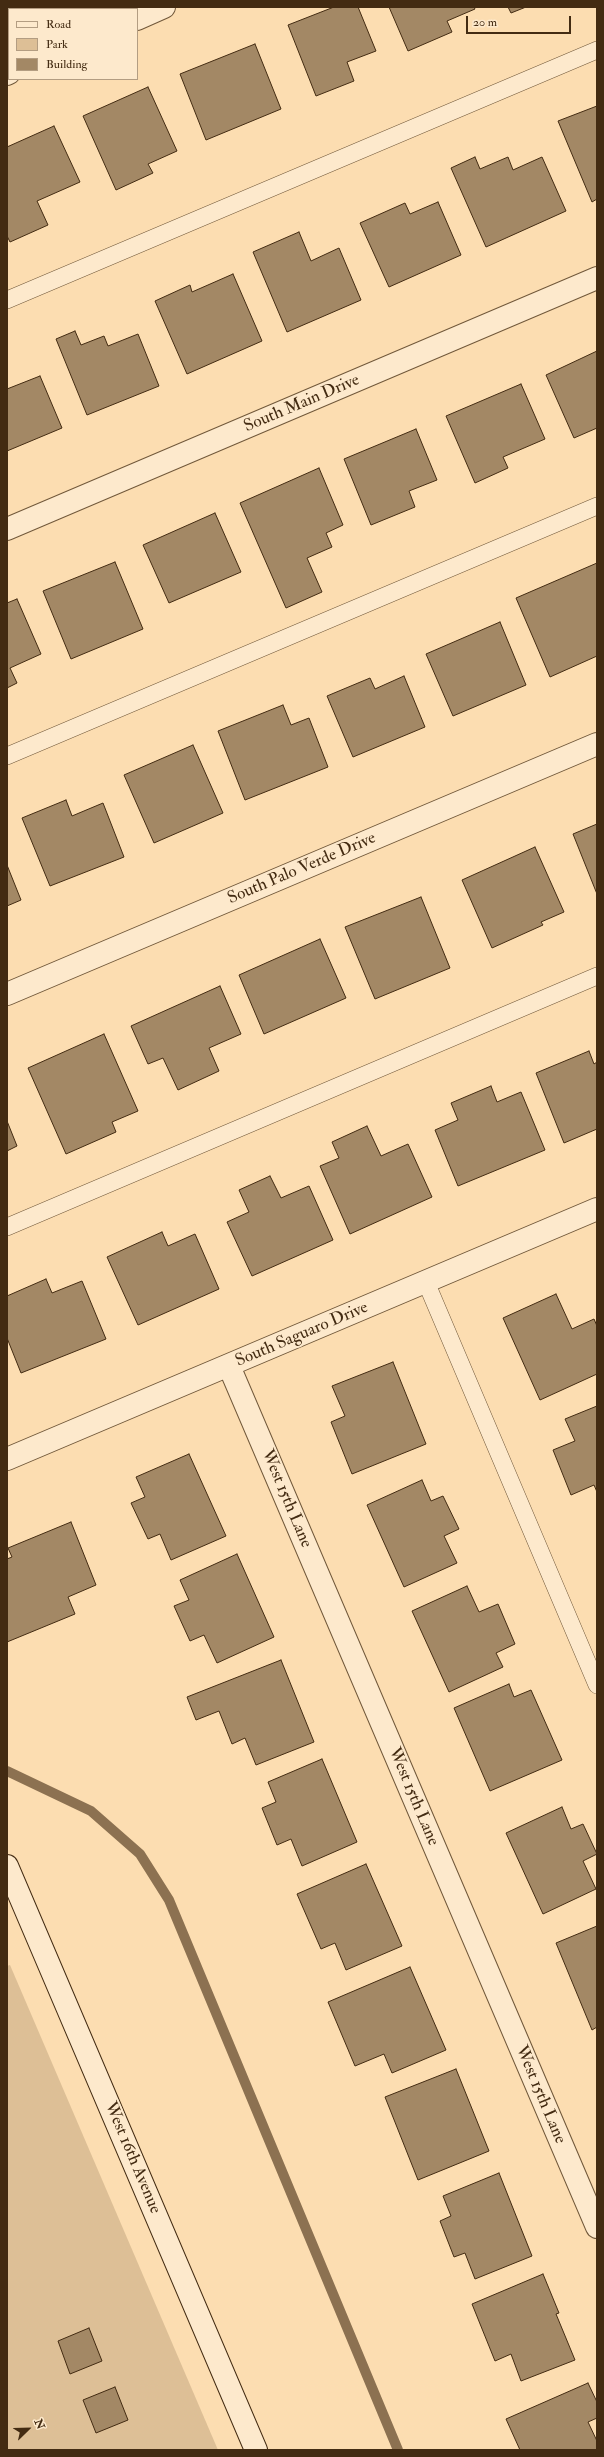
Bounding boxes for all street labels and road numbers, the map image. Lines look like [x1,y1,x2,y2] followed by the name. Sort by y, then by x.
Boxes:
[241,370,363,438] street label: South Main Drive
[225,829,379,909] street label: South Palo Verde Drive
[233,1298,371,1372] street label: South Saguaro Drive
[256,1447,316,1551] street label: West 15th Lane
[383,1745,443,1849] street label: West 15th Lane
[510,2043,570,2147] street label: West 15th Lane
[99,2099,165,2217] street label: West 16th Avenue

